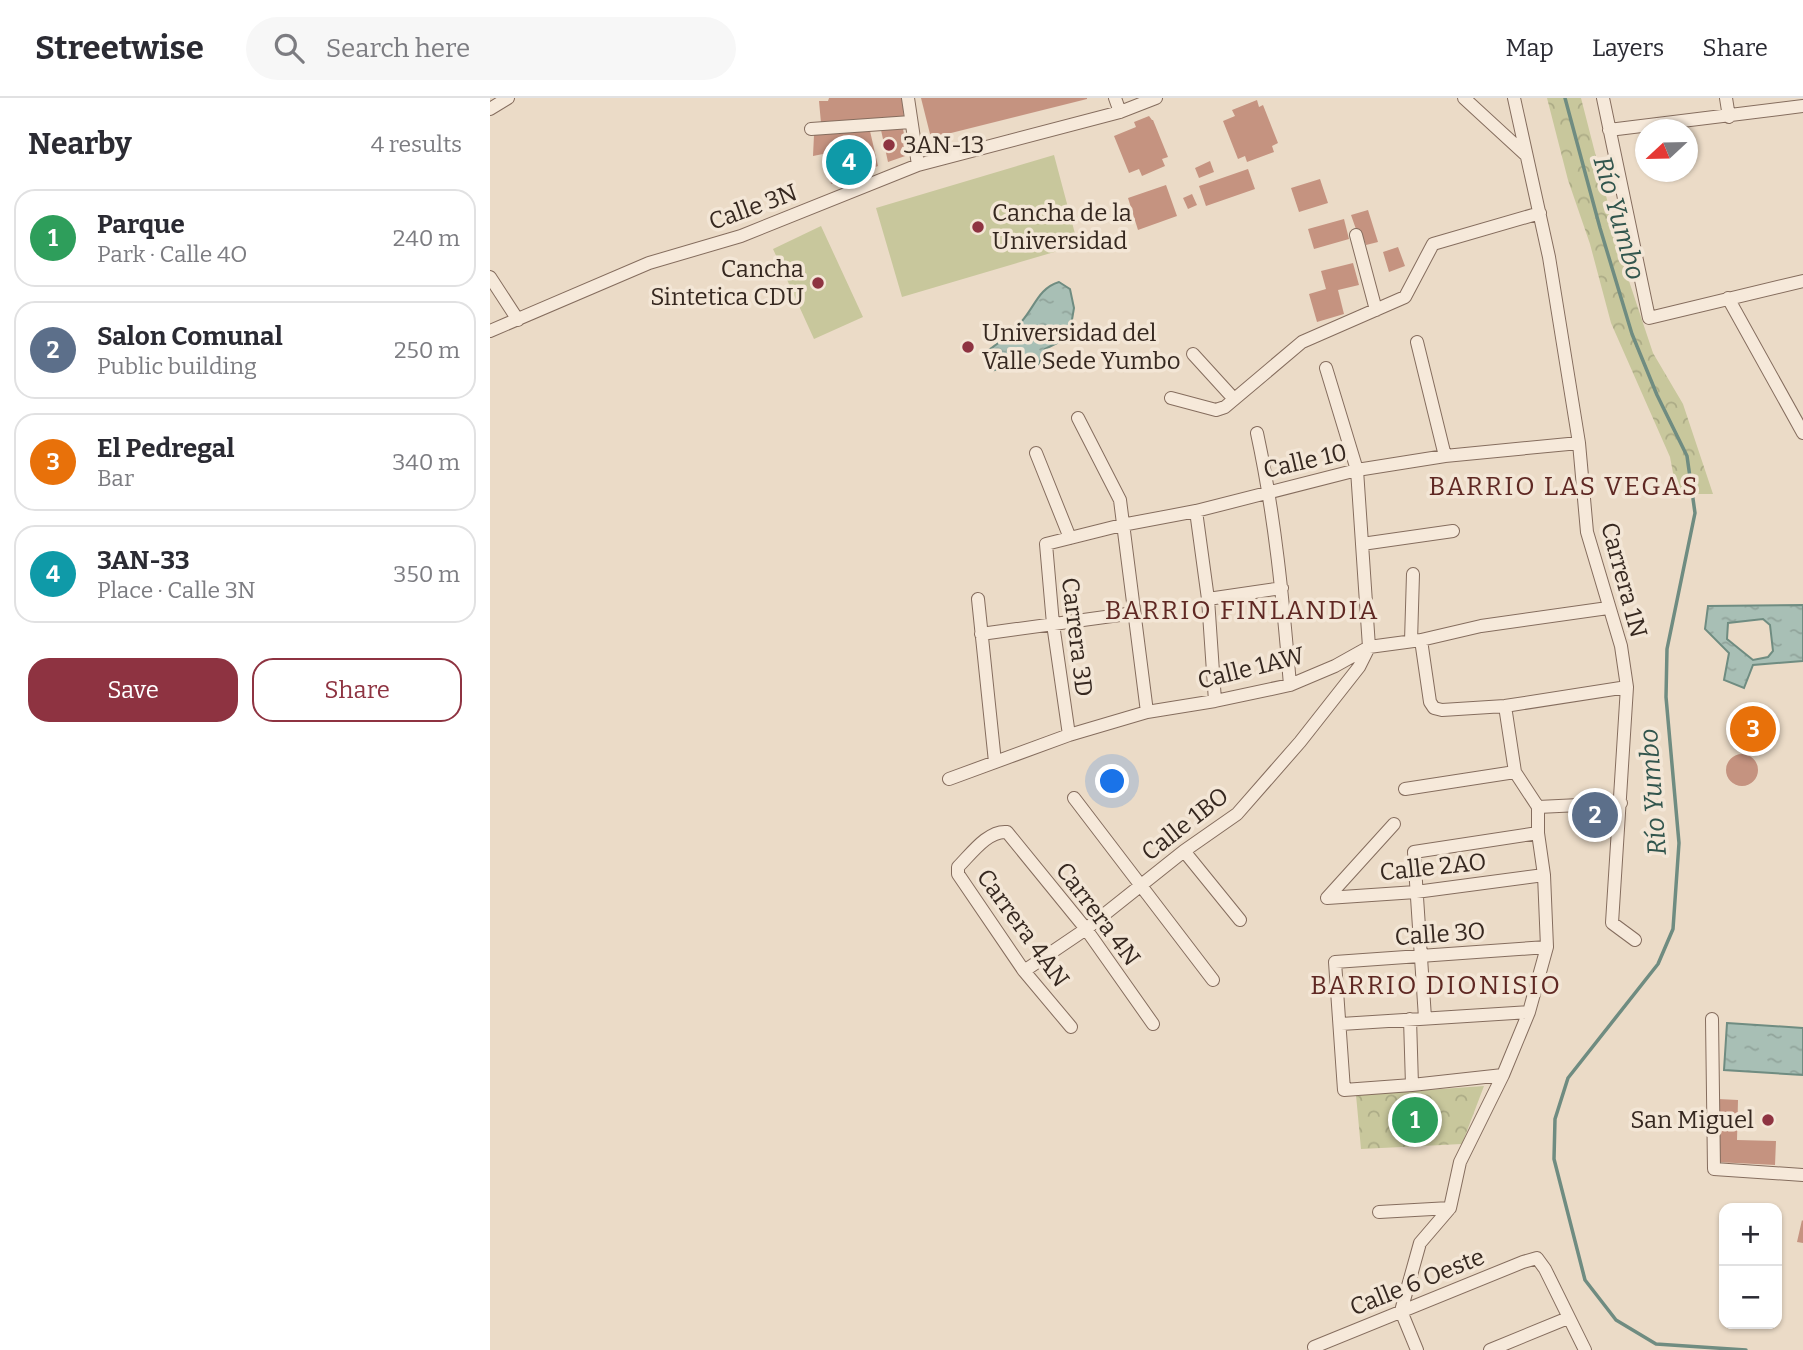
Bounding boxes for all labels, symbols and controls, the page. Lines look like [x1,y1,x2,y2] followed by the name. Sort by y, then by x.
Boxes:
[246,17,736,80] search box
[35,28,204,68] text: Streetwise
[270,29,308,67] icon: search
[326,33,470,64] text: Search here
[1506,34,1554,62] text: Map
[1592,34,1664,62] text: Layers
[1702,34,1768,62] text: Share
[1635,119,1698,182] north arrow
[28,126,132,162] text: Nearby
[371,130,462,158] text: 4 results
[903,131,984,159] place label: 3AN-13
[826,136,872,188] pin: 4
[881,137,897,153] marker: 3AN-13
[1587,153,1651,283] water label: Río Yumbo
[705,178,801,236] street label: Calle 3N
[992,199,1132,255] place label: Cancha de la Universidad
[97,209,185,240] text: Parque
[970,219,986,235] marker: Cancha de la Universidad
[48,224,58,252] text: 1
[393,224,460,252] text: 240 m
[97,240,248,268] text: Park · Calle 4O
[650,255,804,311] place label: Cancha Sintetica CDU
[810,275,826,291] marker: Cancha Sintetica CDU
[982,319,1181,375] place label: Universidad del Valle Sede Yumbo
[97,321,283,352] text: Salon Comunal
[47,336,59,364] text: 2
[394,336,460,364] text: 250 m
[960,339,976,355] marker: Universidad del Valle Sede Yumbo
[97,352,257,380] text: Public building
[97,433,234,464] text: El Pedregal
[1260,438,1350,484] street label: Calle 10
[46,448,60,476] text: 3
[392,448,460,476] text: 340 m
[97,464,134,492] text: Bar
[1429,471,1699,502] district label: BARRIO LAS VEGAS
[1595,519,1653,641] street label: Carrera 1N
[97,545,190,576] text: 3AN-33
[46,560,60,588] text: 4
[393,560,460,588] text: 350 m
[97,576,255,604] text: Place · Calle 3N
[1056,576,1098,698] street label: Carrera 3D
[1105,595,1379,626] district label: BARRIO FINLANDIA
[1195,641,1308,695] street label: Calle 1AW
[28,658,238,722] button: Save
[252,658,462,722] button: Share
[1730,703,1776,755] pin: 3
[1633,728,1673,856] water label: Río Yumbo
[1095,764,1129,798] your location
[1136,781,1234,867] street label: Calle 1BO
[1572,789,1618,841] pin: 2
[1378,847,1488,887] street label: Calle 2AO
[1050,857,1146,971] street label: Carrera 4N
[971,864,1075,992] street label: Carrera 4AN
[1394,917,1486,951] street label: Calle 3O
[1310,970,1562,1001] district label: BARRIO DIONISIO
[1392,1094,1438,1146] pin: 1
[1630,1106,1754,1134] place label: San Miguel
[1760,1112,1776,1128] marker: San Miguel
[1719,1203,1782,1329] map controls
[1719,1203,1782,1266] button: +
[1346,1242,1488,1322] street label: Calle 6 Oeste
[1719,1266,1782,1329] button: −

